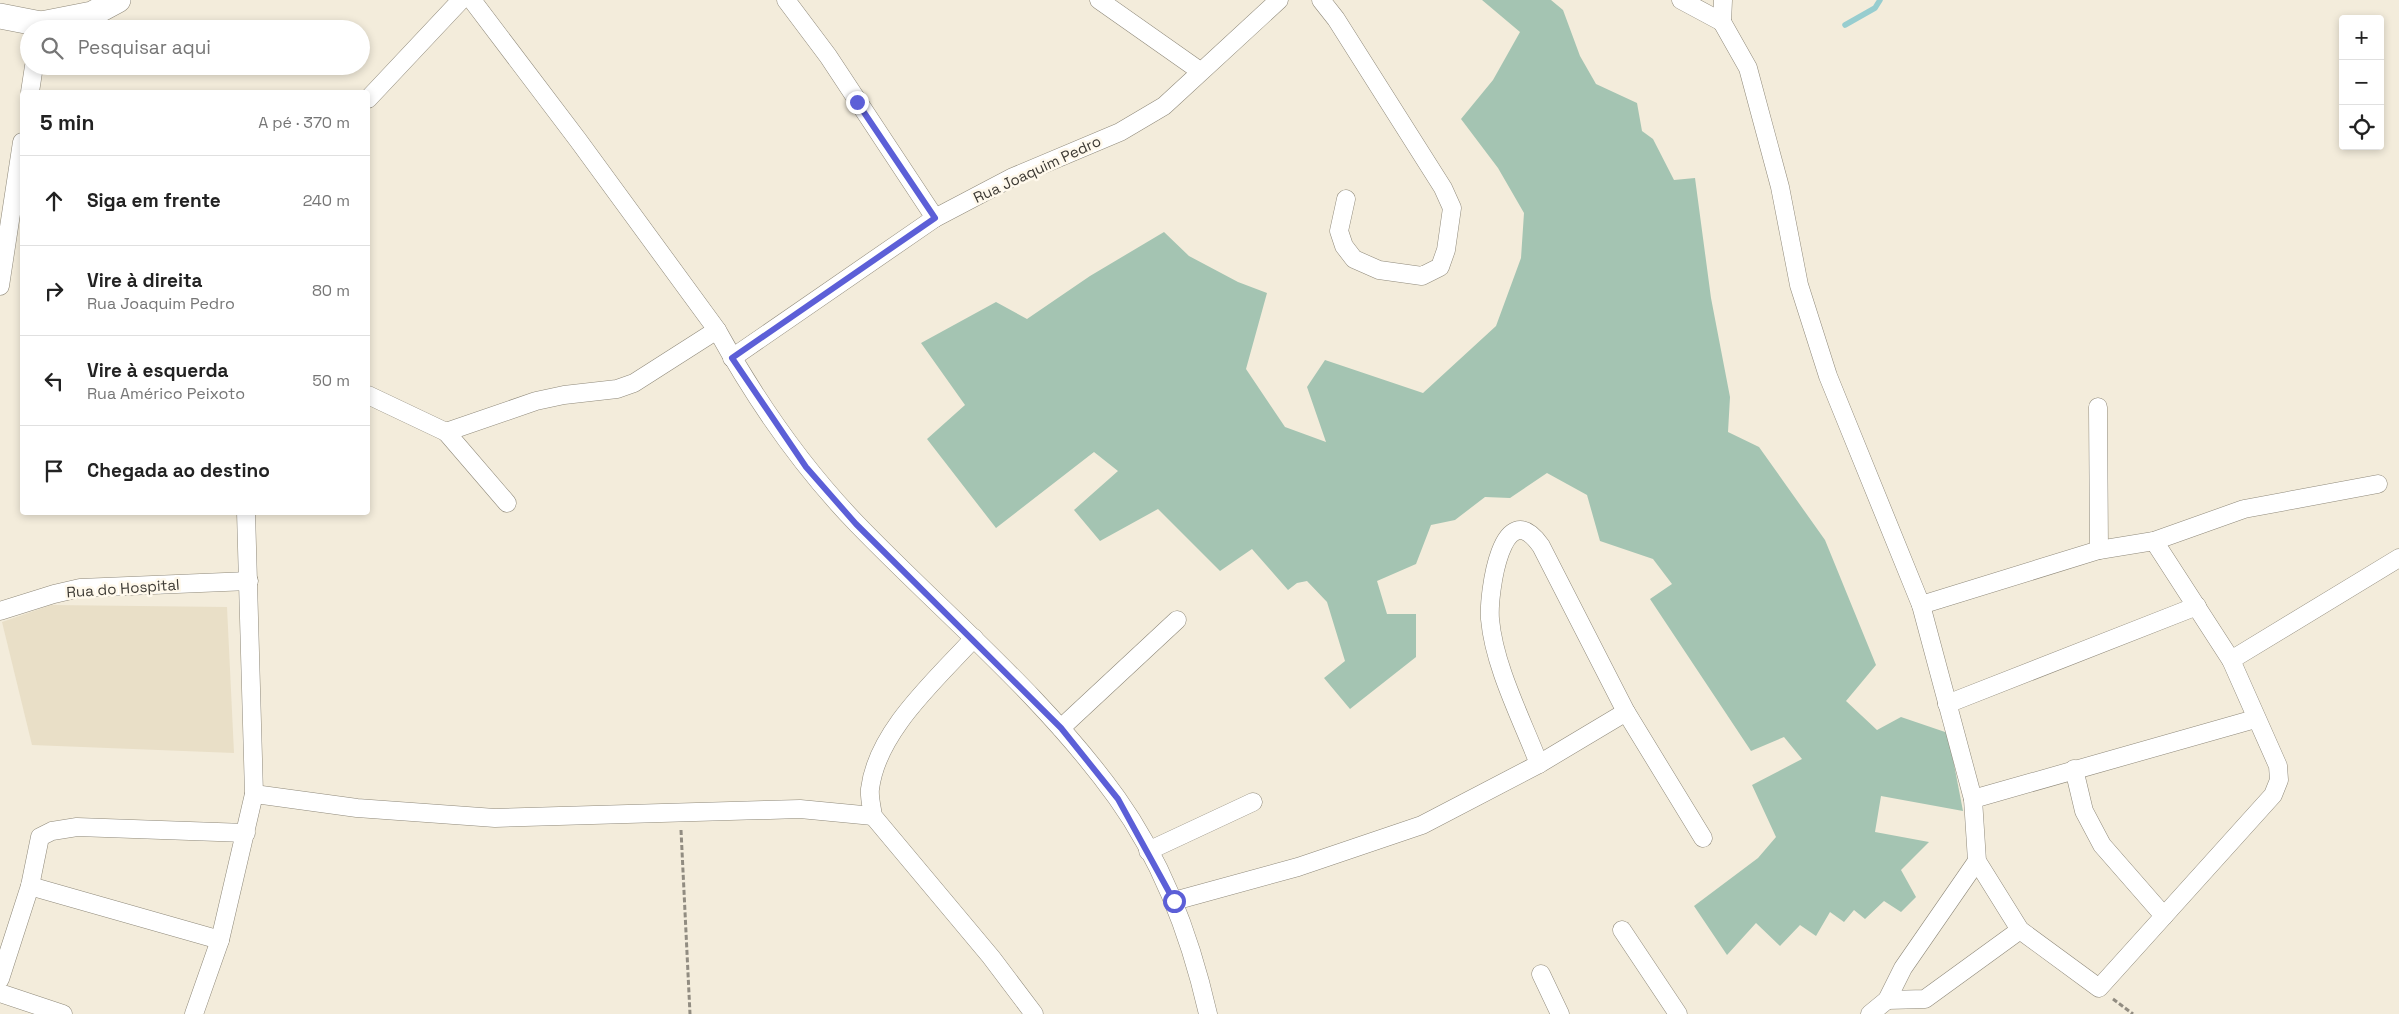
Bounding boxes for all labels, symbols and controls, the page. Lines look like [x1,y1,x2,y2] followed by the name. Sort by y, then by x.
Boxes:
[2339,15,2384,150] map controls
[2339,15,2384,60] button: +
[20,20,370,75] search box
[38,34,66,62] icon: search
[78,35,211,60] text: Pesquisar aqui
[2339,60,2384,105] button: −
[846,91,869,114] route end
[2339,105,2384,150] button: locate
[40,109,94,136] text: 5 min
[258,112,350,133] text: A pé · 370 m
[970,131,1104,207] street label: Rua Joaquim Pedro
[40,187,68,215] icon: ahead
[87,188,221,213] text: Siga em frente
[303,190,350,211] text: 240 m
[87,268,203,293] text: Vire à direita
[40,277,68,305] icon: right
[312,280,350,301] text: 80 m
[87,293,235,314] text: Rua Joaquim Pedro
[87,358,229,383] text: Vire à esquerda
[40,367,68,395] icon: left
[312,370,350,391] text: 50 m
[87,383,245,404] text: Rua Américo Peixoto
[40,457,68,485] icon: arrive
[87,458,270,483] text: Chegada ao destino
[66,575,180,601] street label: Rua do Hospital
[1163,890,1186,913] route start

